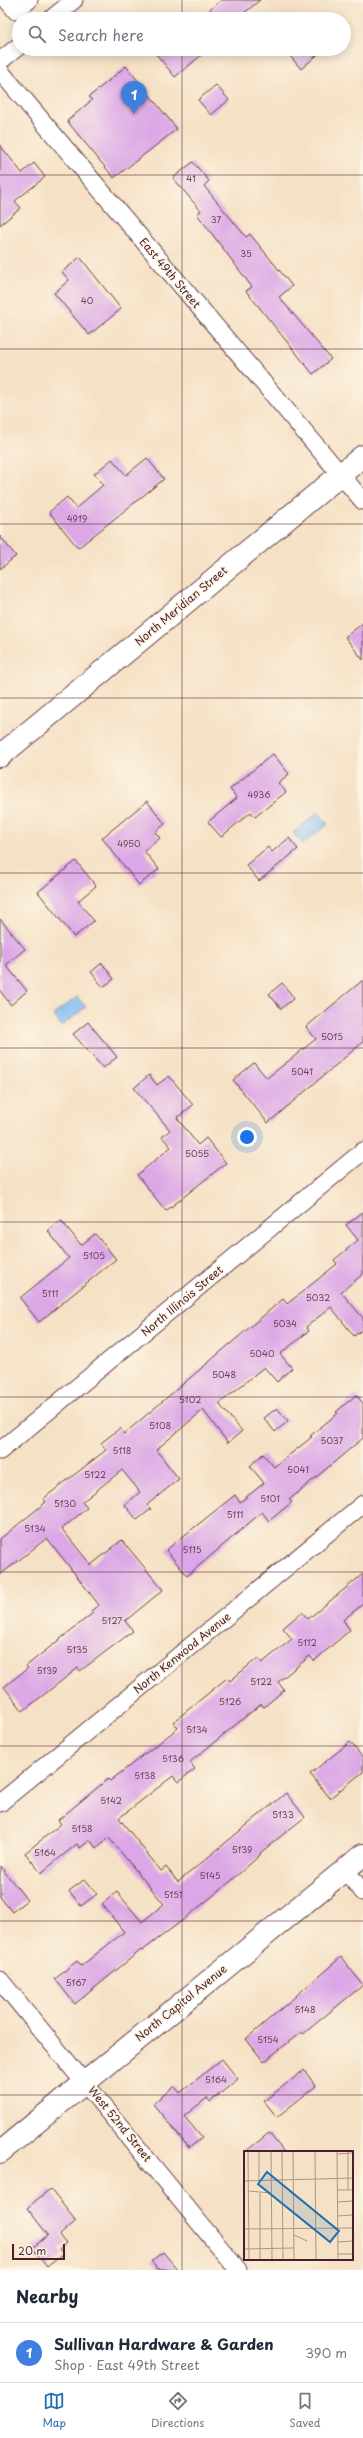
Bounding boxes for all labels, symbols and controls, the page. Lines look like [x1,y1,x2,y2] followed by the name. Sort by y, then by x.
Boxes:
[12,12,351,56] search box
[26,23,48,45] icon: search
[58,23,144,46] text: Search here
[121,81,147,114] pin: 1
[186,171,196,185] house number: 41
[211,212,221,226] house number: 37
[136,234,205,312] street label: East 49th Street
[240,246,252,260] house number: 35
[81,293,94,307] house number: 40
[67,511,88,525] house number: 4919
[131,561,231,650] street label: North Meridian Street
[247,787,271,801] house number: 4936
[117,836,141,850] house number: 4950
[321,1029,343,1043] house number: 5015
[291,1064,313,1078] house number: 5041
[237,1127,257,1147] your location
[185,1146,209,1160] house number: 5055
[83,1248,105,1262] house number: 5105
[137,1261,227,1340] street label: North Illinois Street
[42,1286,58,1300] house number: 5111
[306,1290,330,1304] house number: 5032
[273,1316,297,1330] house number: 5034
[250,1346,275,1360] house number: 5040
[212,1367,236,1381] house number: 5048
[179,1392,201,1406] house number: 5102
[149,1418,171,1432] house number: 5108
[321,1433,344,1447] house number: 5037
[113,1443,131,1457] house number: 5118
[287,1462,309,1476] house number: 5041
[84,1467,106,1481] house number: 5122
[260,1491,280,1505] house number: 5101
[54,1496,77,1510] house number: 5130
[227,1507,243,1521] house number: 5111
[24,1521,46,1535] house number: 5134
[183,1542,202,1556] house number: 5115
[129,1608,234,1697] street label: North Kenwood Avenue
[102,1613,122,1627] house number: 5127
[297,1635,317,1649] house number: 5112
[66,1642,88,1656] house number: 5135
[37,1663,57,1677] house number: 5139
[250,1674,272,1688] house number: 5122
[219,1694,241,1708] house number: 5126
[186,1722,208,1736] house number: 5134
[162,1751,184,1765] house number: 5136
[134,1768,156,1782] house number: 5138
[100,1793,122,1807] house number: 5142
[272,1807,294,1821] house number: 5133
[71,1821,93,1835] house number: 5158
[232,1842,252,1856] house number: 5139
[34,1845,56,1859] house number: 5164
[199,1868,221,1882] house number: 5145
[164,1887,182,1901] house number: 5151
[131,1960,230,2045] street label: North Capitol Avenue
[66,1975,86,1989] house number: 5167
[294,2002,316,2016] house number: 5148
[257,2032,279,2046] house number: 5154
[205,2072,227,2086] house number: 5164
[84,2082,157,2166] street label: West 52nd Street
[244,2151,353,2260] inset map
[12,2242,65,2261] scale bar
[18,2242,46,2259] text: 20 m
[16,2283,78,2309] text: Nearby
[54,2332,274,2355] text: Sullivan Hardware & Garden
[26,2343,32,2362] text: 1
[305,2343,347,2362] text: 390 m
[54,2355,200,2374] text: Shop · East 49th Street
[42,2390,66,2431] tab: Map
[151,2390,204,2431] tab: Directions
[289,2390,321,2431] tab: Saved

